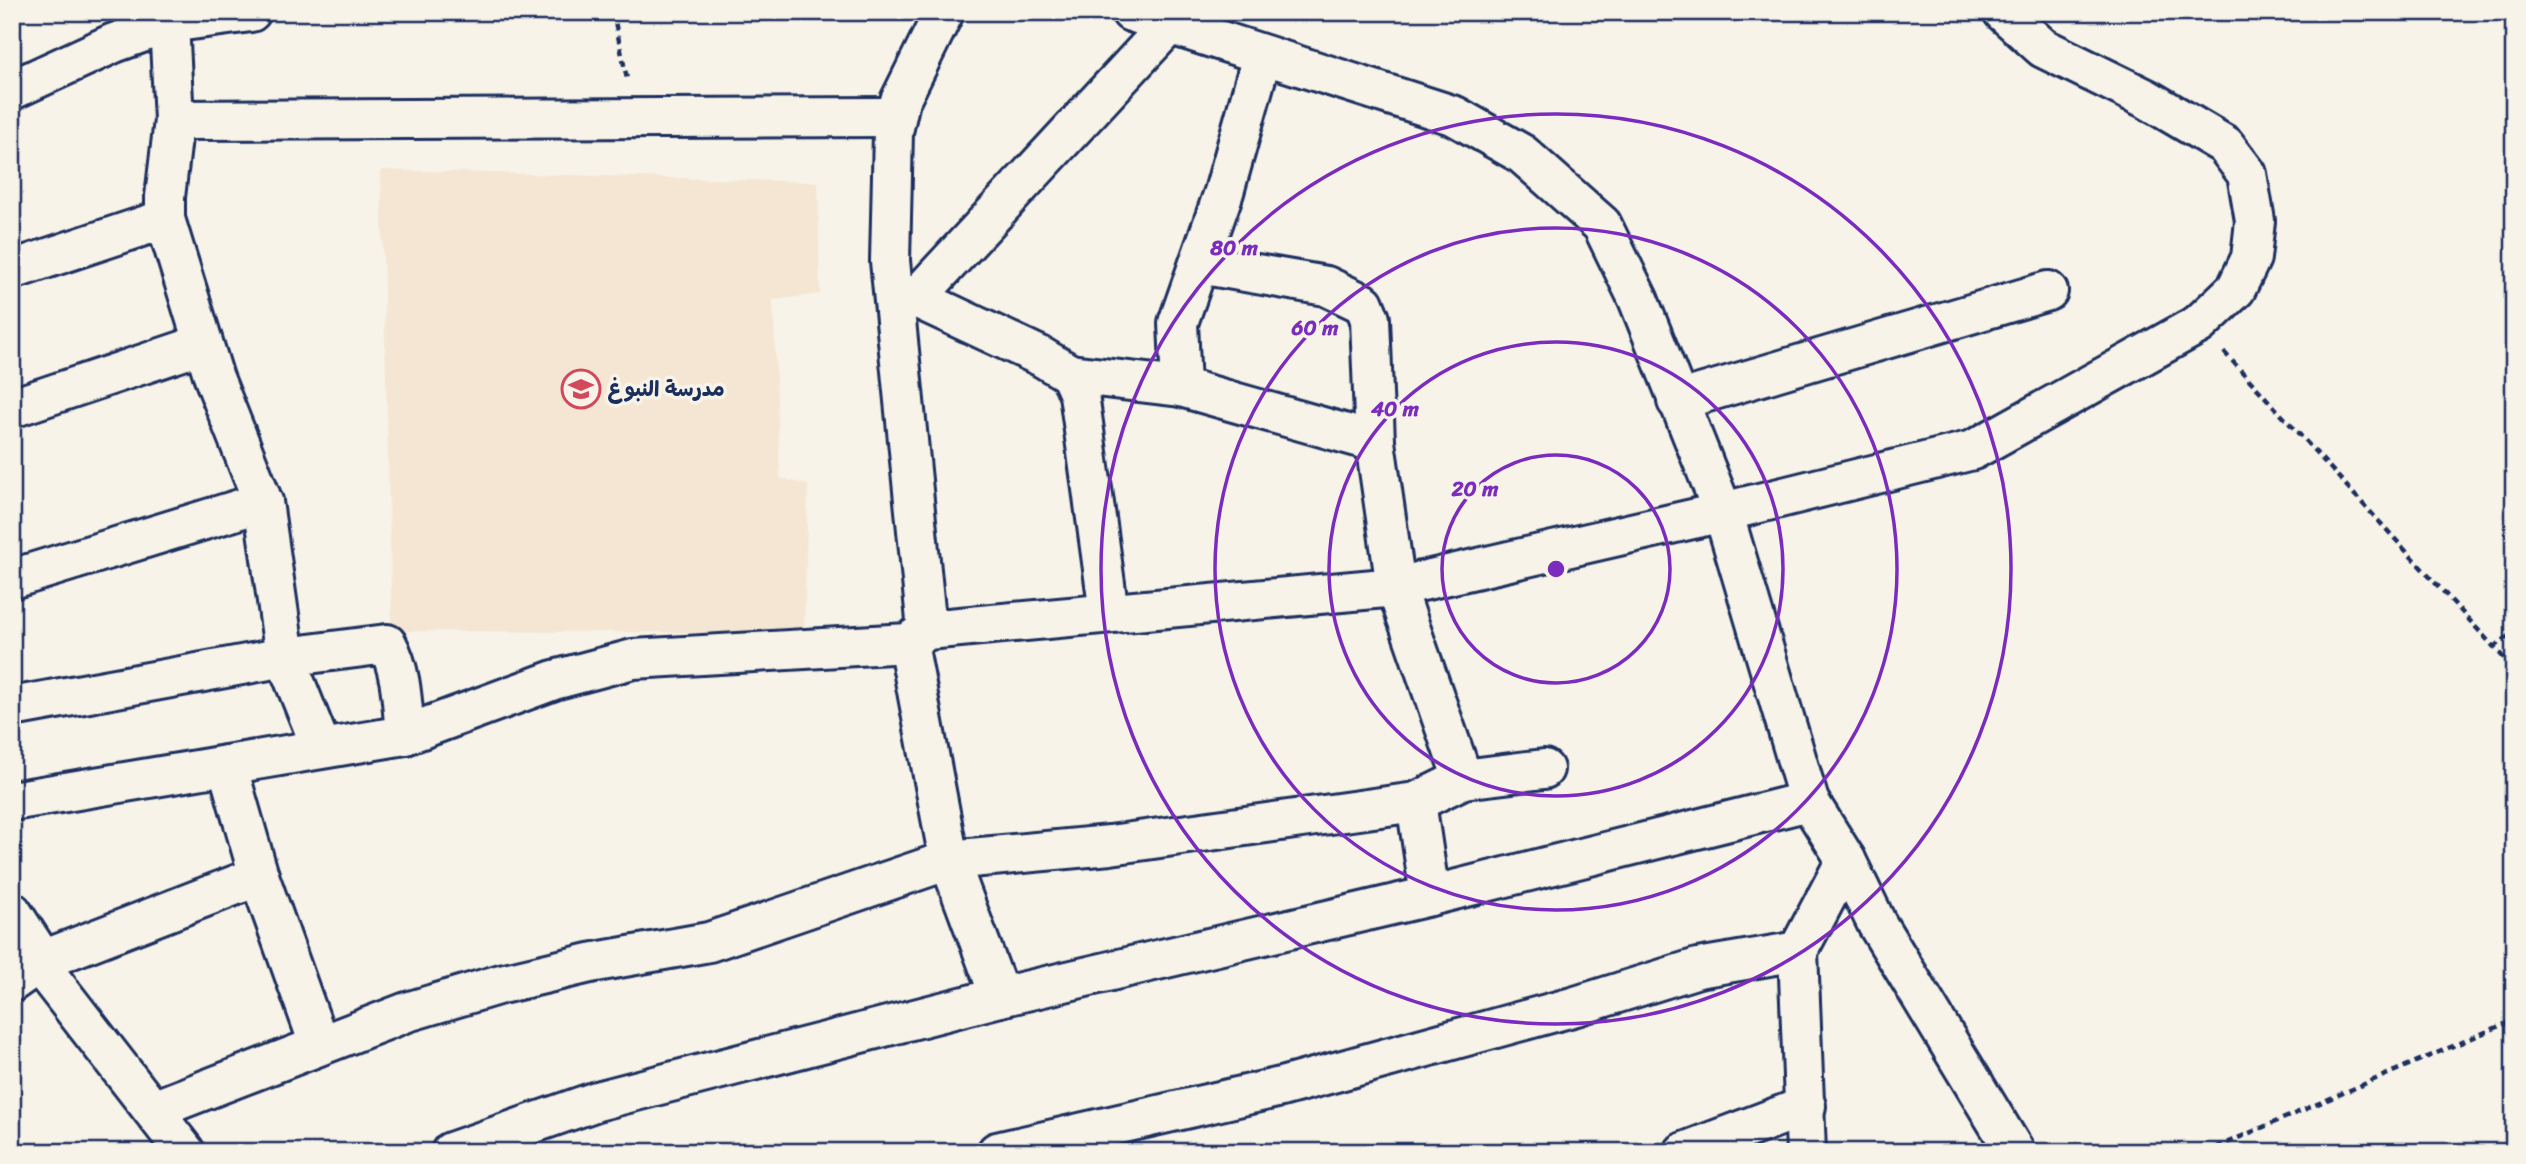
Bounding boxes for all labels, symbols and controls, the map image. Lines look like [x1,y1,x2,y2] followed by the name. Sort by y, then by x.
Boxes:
[1209,229,1259,267] text: 80 m
[1291,309,1339,347] text: 60 m
[560,368,602,410] school or university icon: مدرسة النبوغ
[608,370,725,408] place label: مدرسة النبوغ
[1370,390,1420,428] text: 40 m
[1451,470,1499,508] text: 20 m
[1544,557,1568,581] centre of rings

